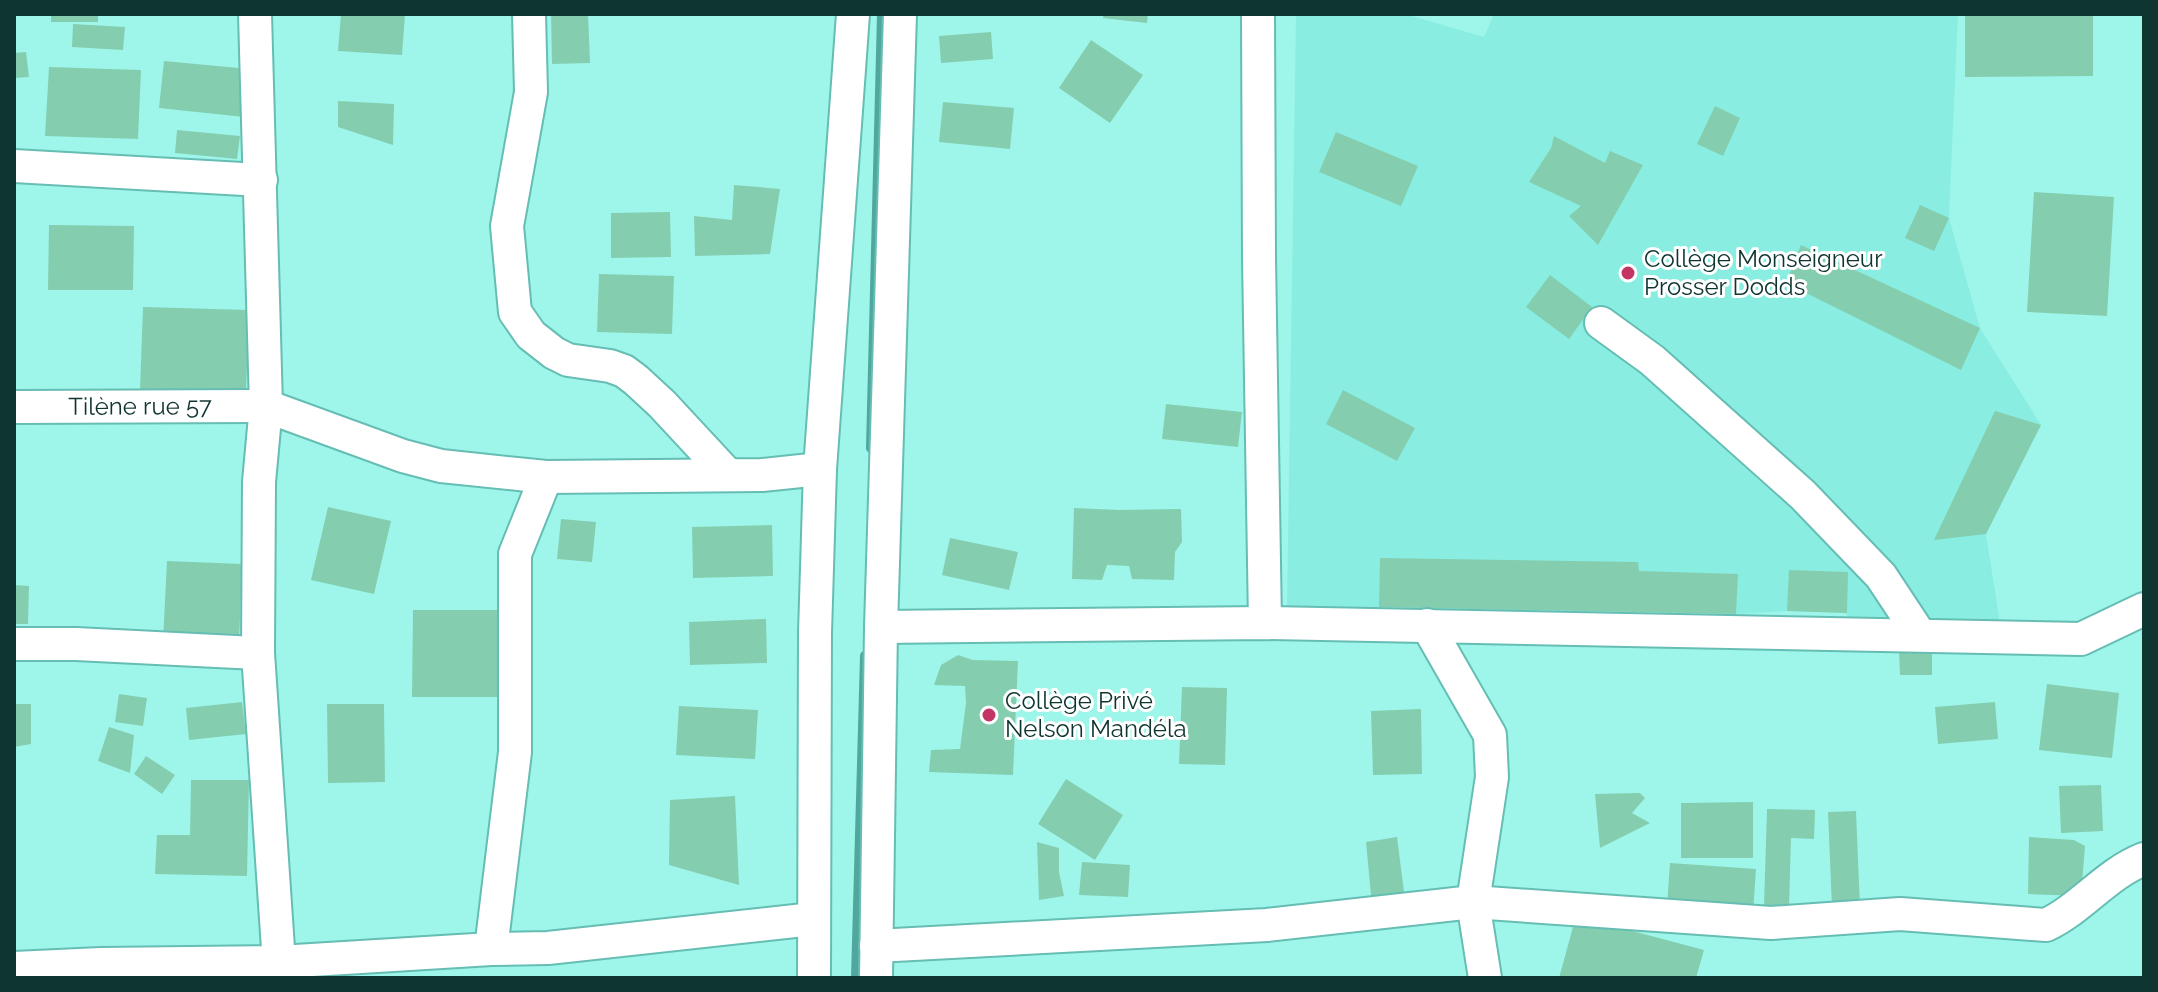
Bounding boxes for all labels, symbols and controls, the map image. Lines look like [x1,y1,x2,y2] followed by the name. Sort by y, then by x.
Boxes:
[1644,244,1883,301] place label: Collège Monseigneur Prosser Dodds
[1619,264,1637,282] marker: Collège Monseigneur Prosser Dodds
[68,391,212,421] street label: Tilène rue 57
[1005,686,1187,743] place label: Collège Privé Nelson Mandéla
[980,706,998,724] marker: Collège Privé Nelson Mandéla

